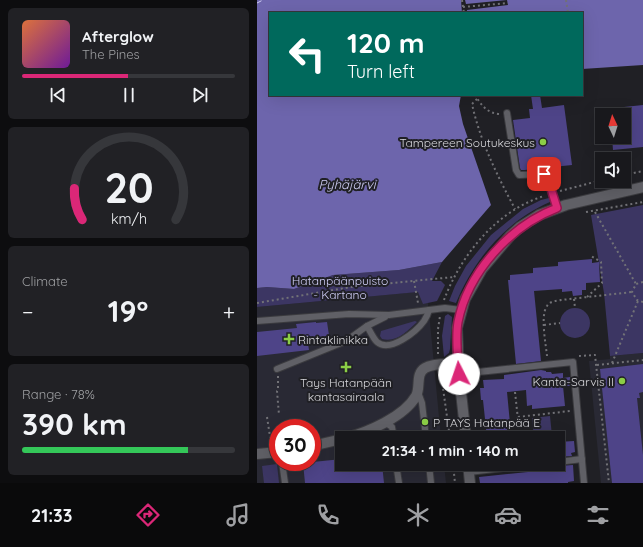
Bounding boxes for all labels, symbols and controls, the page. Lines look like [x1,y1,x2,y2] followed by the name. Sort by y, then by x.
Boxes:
[347,25,425,60] text: 120 m
[82,27,154,46] text: Afterglow
[281,28,333,80] icon: left
[82,46,140,62] text: The Pines
[347,60,415,83] text: Turn left
[47,84,69,106] icon: previous
[118,84,140,106] icon: pause
[189,84,211,106] icon: next
[595,108,631,144] north arrow
[595,108,631,188] map controls
[399,135,535,150] place label: Tampereen Soutukeskus
[538,137,548,147] marker: Tampereen Soutukeskus
[595,152,631,188] button: sound
[527,157,561,191] pin
[104,161,153,213] text: 20
[533,163,555,185] icon: arrive
[318,176,378,192] water label: Pyhäjärvi
[110,210,147,228] text: km/h
[22,273,68,289] text: Climate
[292,273,388,302] park label: Hatanpäänpuisto - Kartano
[108,292,148,330] text: 19°
[22,298,33,326] text: −
[223,298,235,326] text: +
[298,332,368,347] place label: Rintaklinikka
[283,333,295,345] marker: Rintaklinikka
[438,353,480,395] position arrow
[340,361,352,373] marker: Tays Hatanpään kantasairaala
[533,374,614,389] place label: Kanta-Sarvis II
[300,375,392,404] place label: Tays Hatanpään kantasairaala
[617,376,627,386] marker: Kanta-Sarvis II
[22,386,95,402] text: Range · 78%
[22,405,127,443] text: 390 km
[433,415,540,430] place label: P TAYS Hatanpää E
[420,417,430,427] marker: P TAYS Hatanpää E
[269,419,321,471] speed limit sign: 30
[381,441,519,460] text: 21:34 · 1 min · 140 m
[134,501,162,529] icon: directions
[224,501,252,529] icon: music
[314,501,342,529] icon: phone
[404,501,432,529] icon: climate
[494,501,522,529] icon: car
[584,501,612,529] icon: filters
[31,504,72,527] text: 21:33

